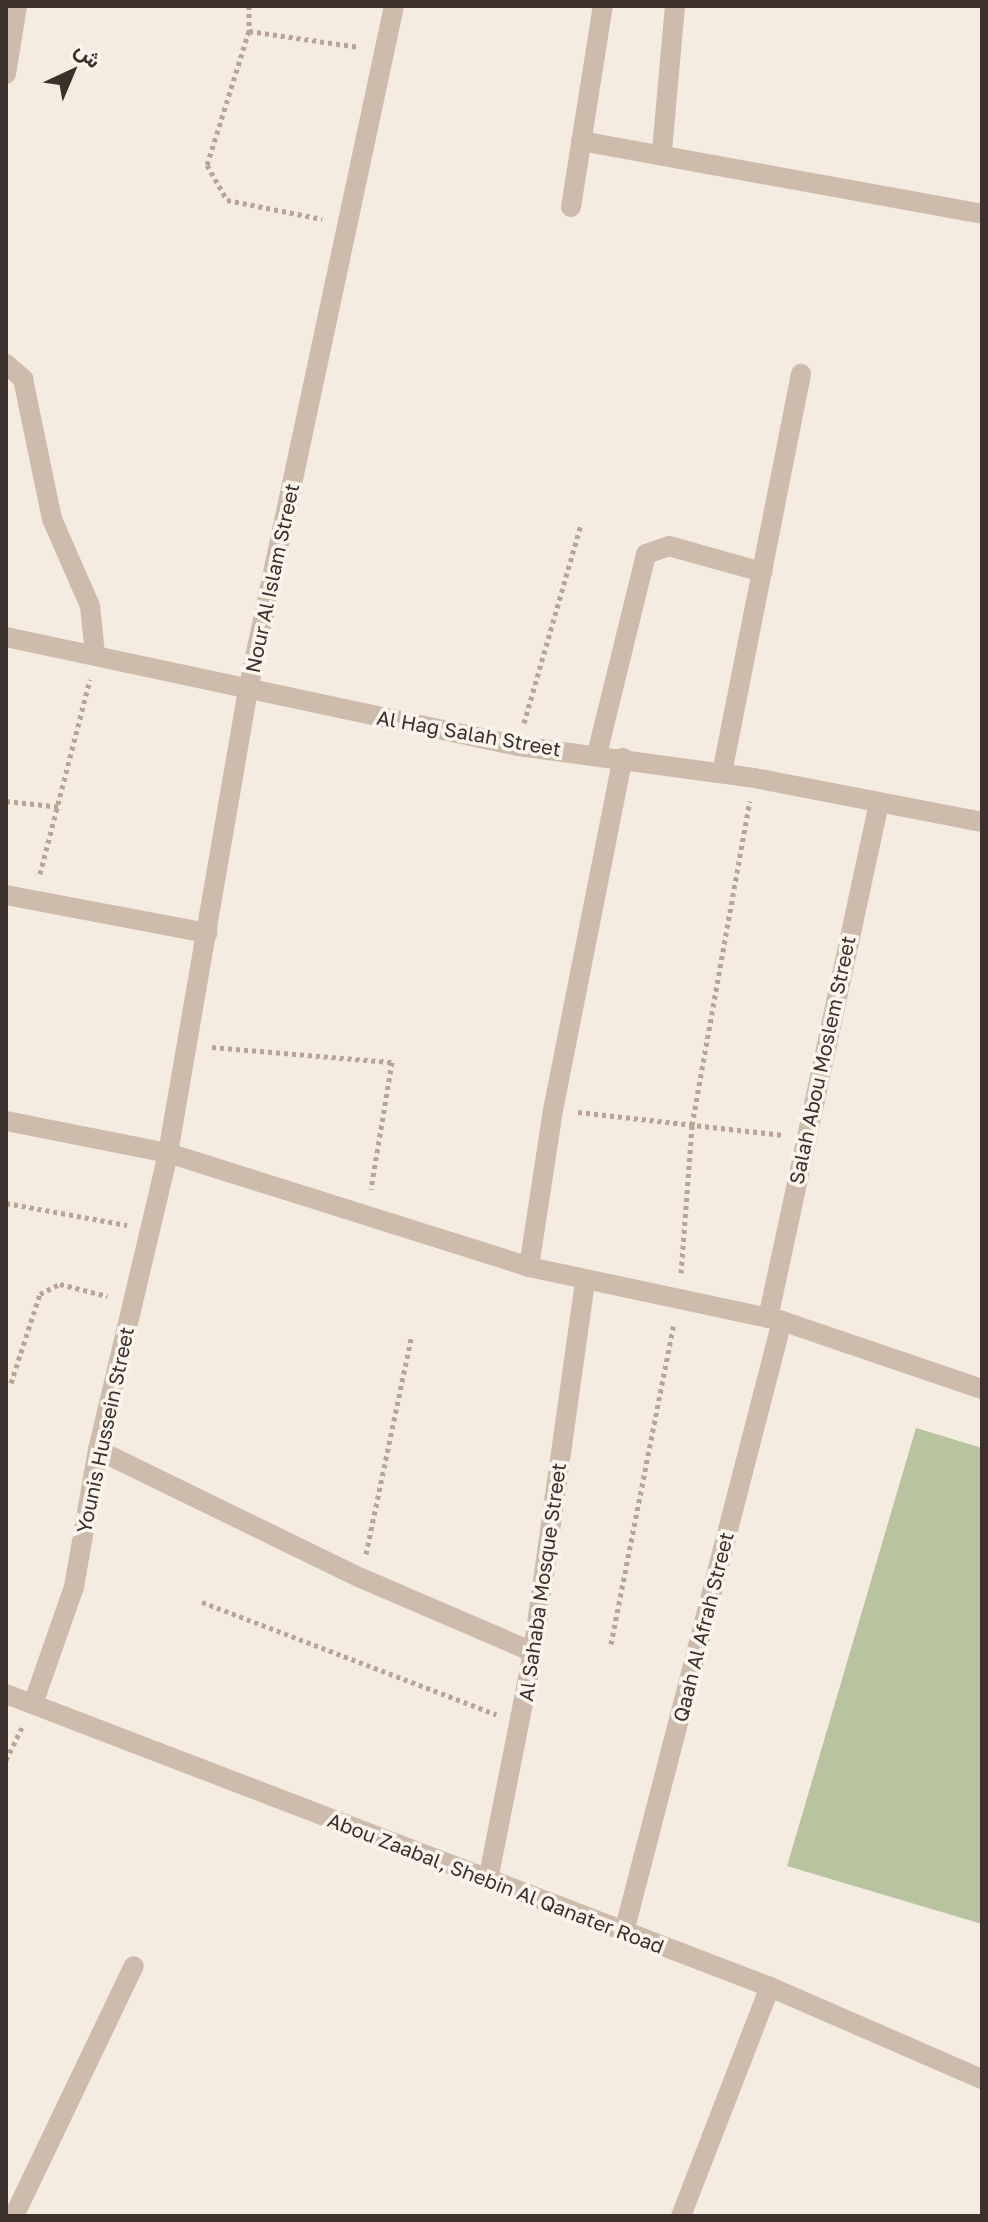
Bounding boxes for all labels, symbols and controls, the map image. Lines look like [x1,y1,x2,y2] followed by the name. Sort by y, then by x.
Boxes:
[32,32,112,112] north arrow
[70,35,108,73] text: ش
[240,481,304,675] street label: Nour Al Islam Street
[375,705,563,761] street label: Al Hag Salah Street
[784,934,860,1186] street label: Salah Abou Moslem Street
[71,1325,139,1535] street label: Younis Hussein Street
[513,1461,571,1703] street label: Al Sahaba Mosque Street
[668,1530,738,1724] street label: Qaah Al Afrah Street
[324,1808,668,1958] street label: Abou Zaabal, Shebin Al Qanater Road

